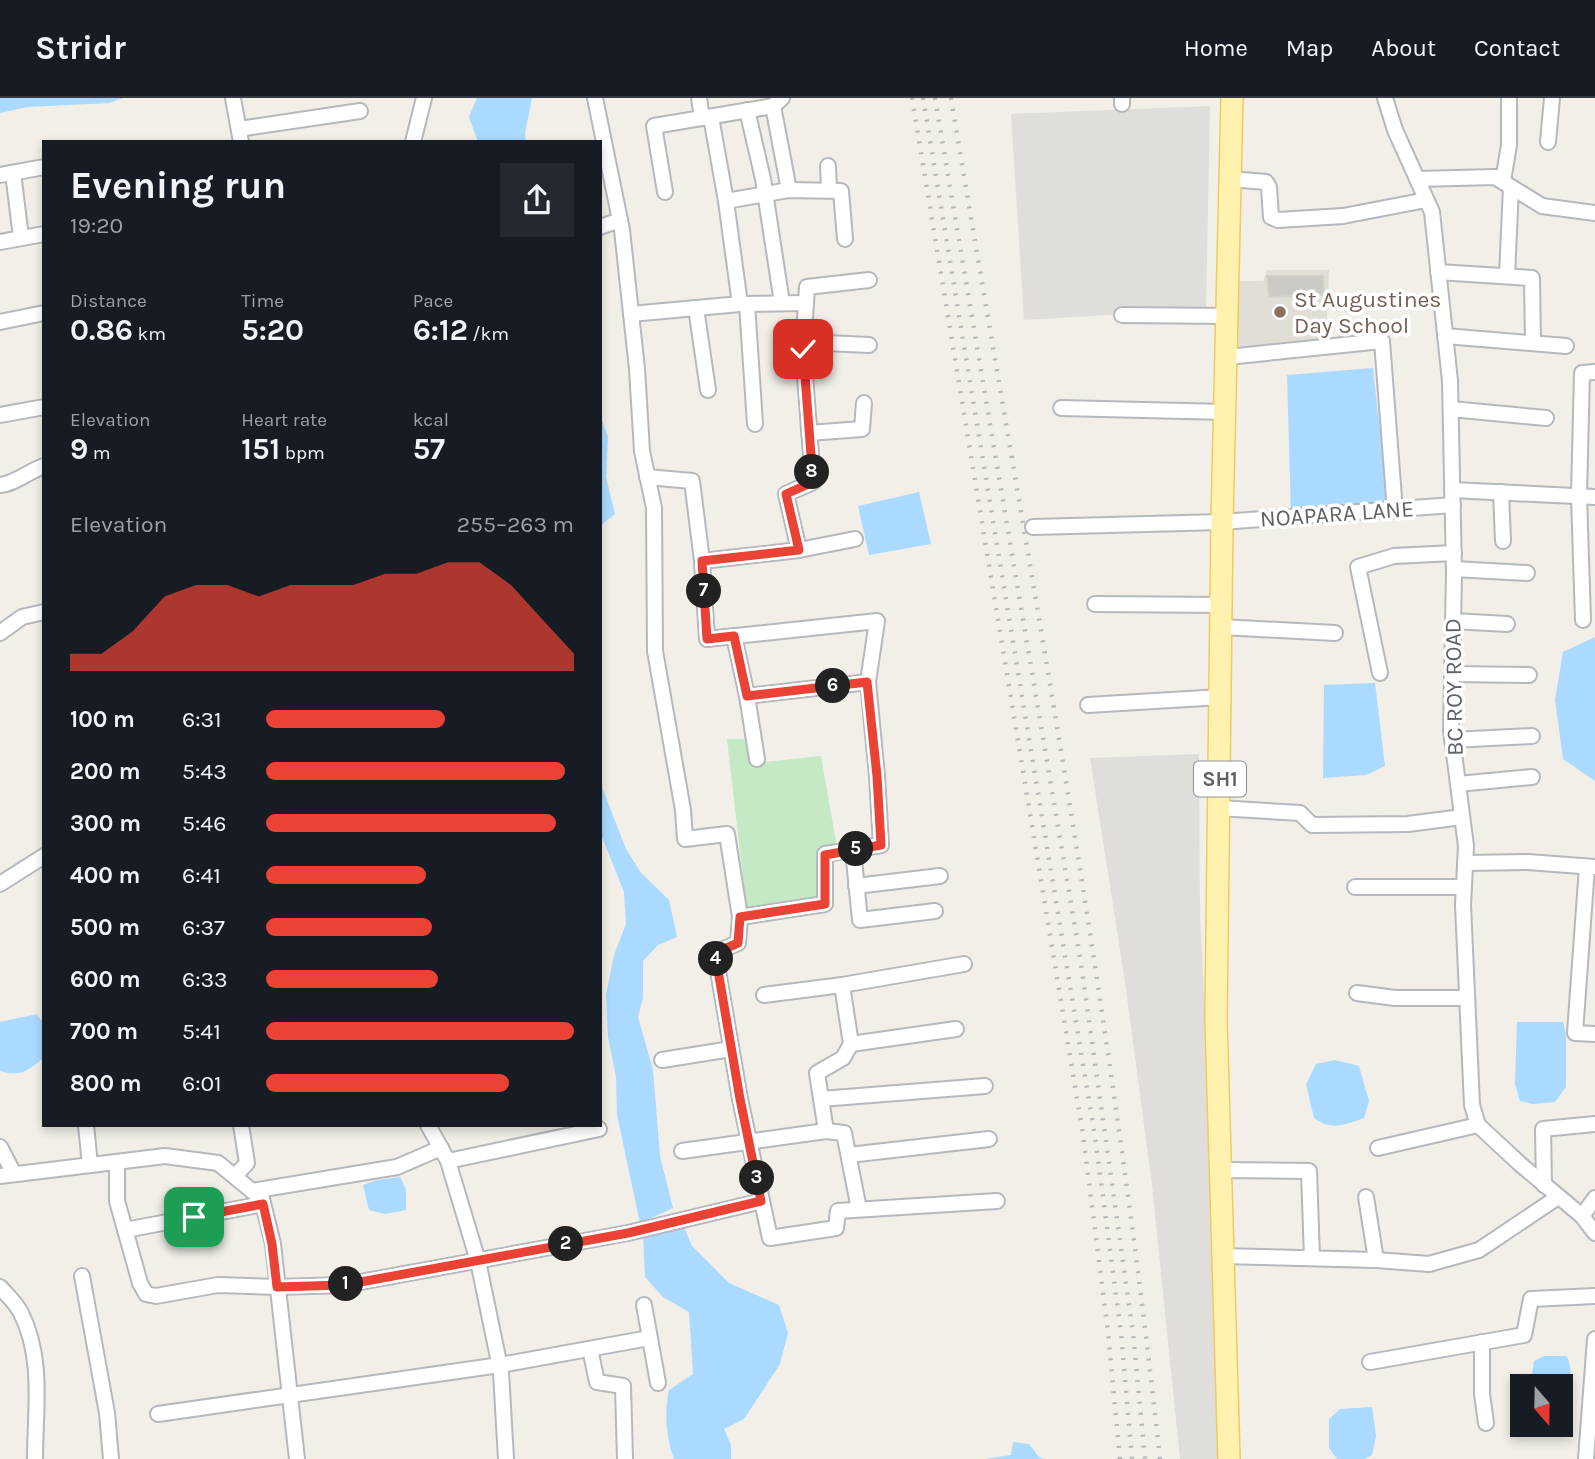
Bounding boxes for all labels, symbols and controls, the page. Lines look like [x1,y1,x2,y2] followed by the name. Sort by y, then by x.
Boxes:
[35,29,126,67] text: Stridr
[1184,34,1248,62] text: Home
[1286,34,1333,62] text: Map
[1371,34,1436,62] text: About
[1474,34,1560,62] text: Contact
[70,163,286,208] text: Evening run
[500,163,574,237] button: share
[70,212,123,239] text: 19:20
[1294,286,1441,339] place label: St Augustines Day School
[70,290,147,312] text: Distance
[241,290,284,312] text: Time
[413,290,453,312] text: Pace
[1272,304,1288,320] marker: St Augustines Day School
[70,312,133,348] text: 0.86
[241,312,304,348] text: 5:20
[413,312,468,348] text: 6:12
[773,319,833,379] pin
[133,323,166,345] text: km
[468,323,509,345] text: /km
[784,330,822,368] icon: check
[70,409,150,431] text: Elevation
[241,409,327,431] text: Heart rate
[413,409,449,431] text: kcal
[70,431,88,467] text: 9
[241,431,280,467] text: 151
[413,431,445,467] text: 57
[88,442,111,464] text: m
[280,442,325,464] text: bpm
[794,454,830,490] pin: 8
[805,460,818,482] text: 8
[1259,495,1415,533] street label: NOAPARA LANE
[70,511,167,538] text: Elevation
[457,511,574,538] text: 255–263 m
[686,574,722,608] pin: 7
[699,579,708,601] text: 7
[1439,618,1469,756] street label: BC ROY ROAD
[816,668,850,704] pin: 6
[827,674,838,696] text: 6
[70,706,135,733] text: 100 m
[182,706,222,733] text: 6:31
[70,758,141,785] text: 200 m
[182,758,227,785] text: 5:43
[1194,762,1246,796] road number: SH1
[70,810,141,837] text: 300 m
[182,810,226,837] text: 5:46
[838,832,874,866] pin: 5
[850,837,861,859] text: 5
[70,862,140,889] text: 400 m
[182,862,221,889] text: 6:41
[70,914,140,941] text: 500 m
[182,914,225,941] text: 6:37
[698,942,734,976] pin: 4
[710,947,721,969] text: 4
[70,966,141,993] text: 600 m
[182,966,228,993] text: 6:33
[70,1018,138,1045] text: 700 m
[182,1018,221,1045] text: 5:41
[70,1070,142,1097] text: 800 m
[182,1070,222,1097] text: 6:01
[740,1160,774,1196] pin: 3
[751,1166,762,1188] text: 3
[164,1187,224,1247] pin
[175,1198,213,1236] icon: arrive
[548,1226,584,1262] pin: 2
[560,1232,571,1254] text: 2
[328,1266,364,1302] pin: 1
[342,1272,349,1294] text: 1
[1510,1374,1573,1437] north arrow
[1510,1374,1573,1437] map controls

